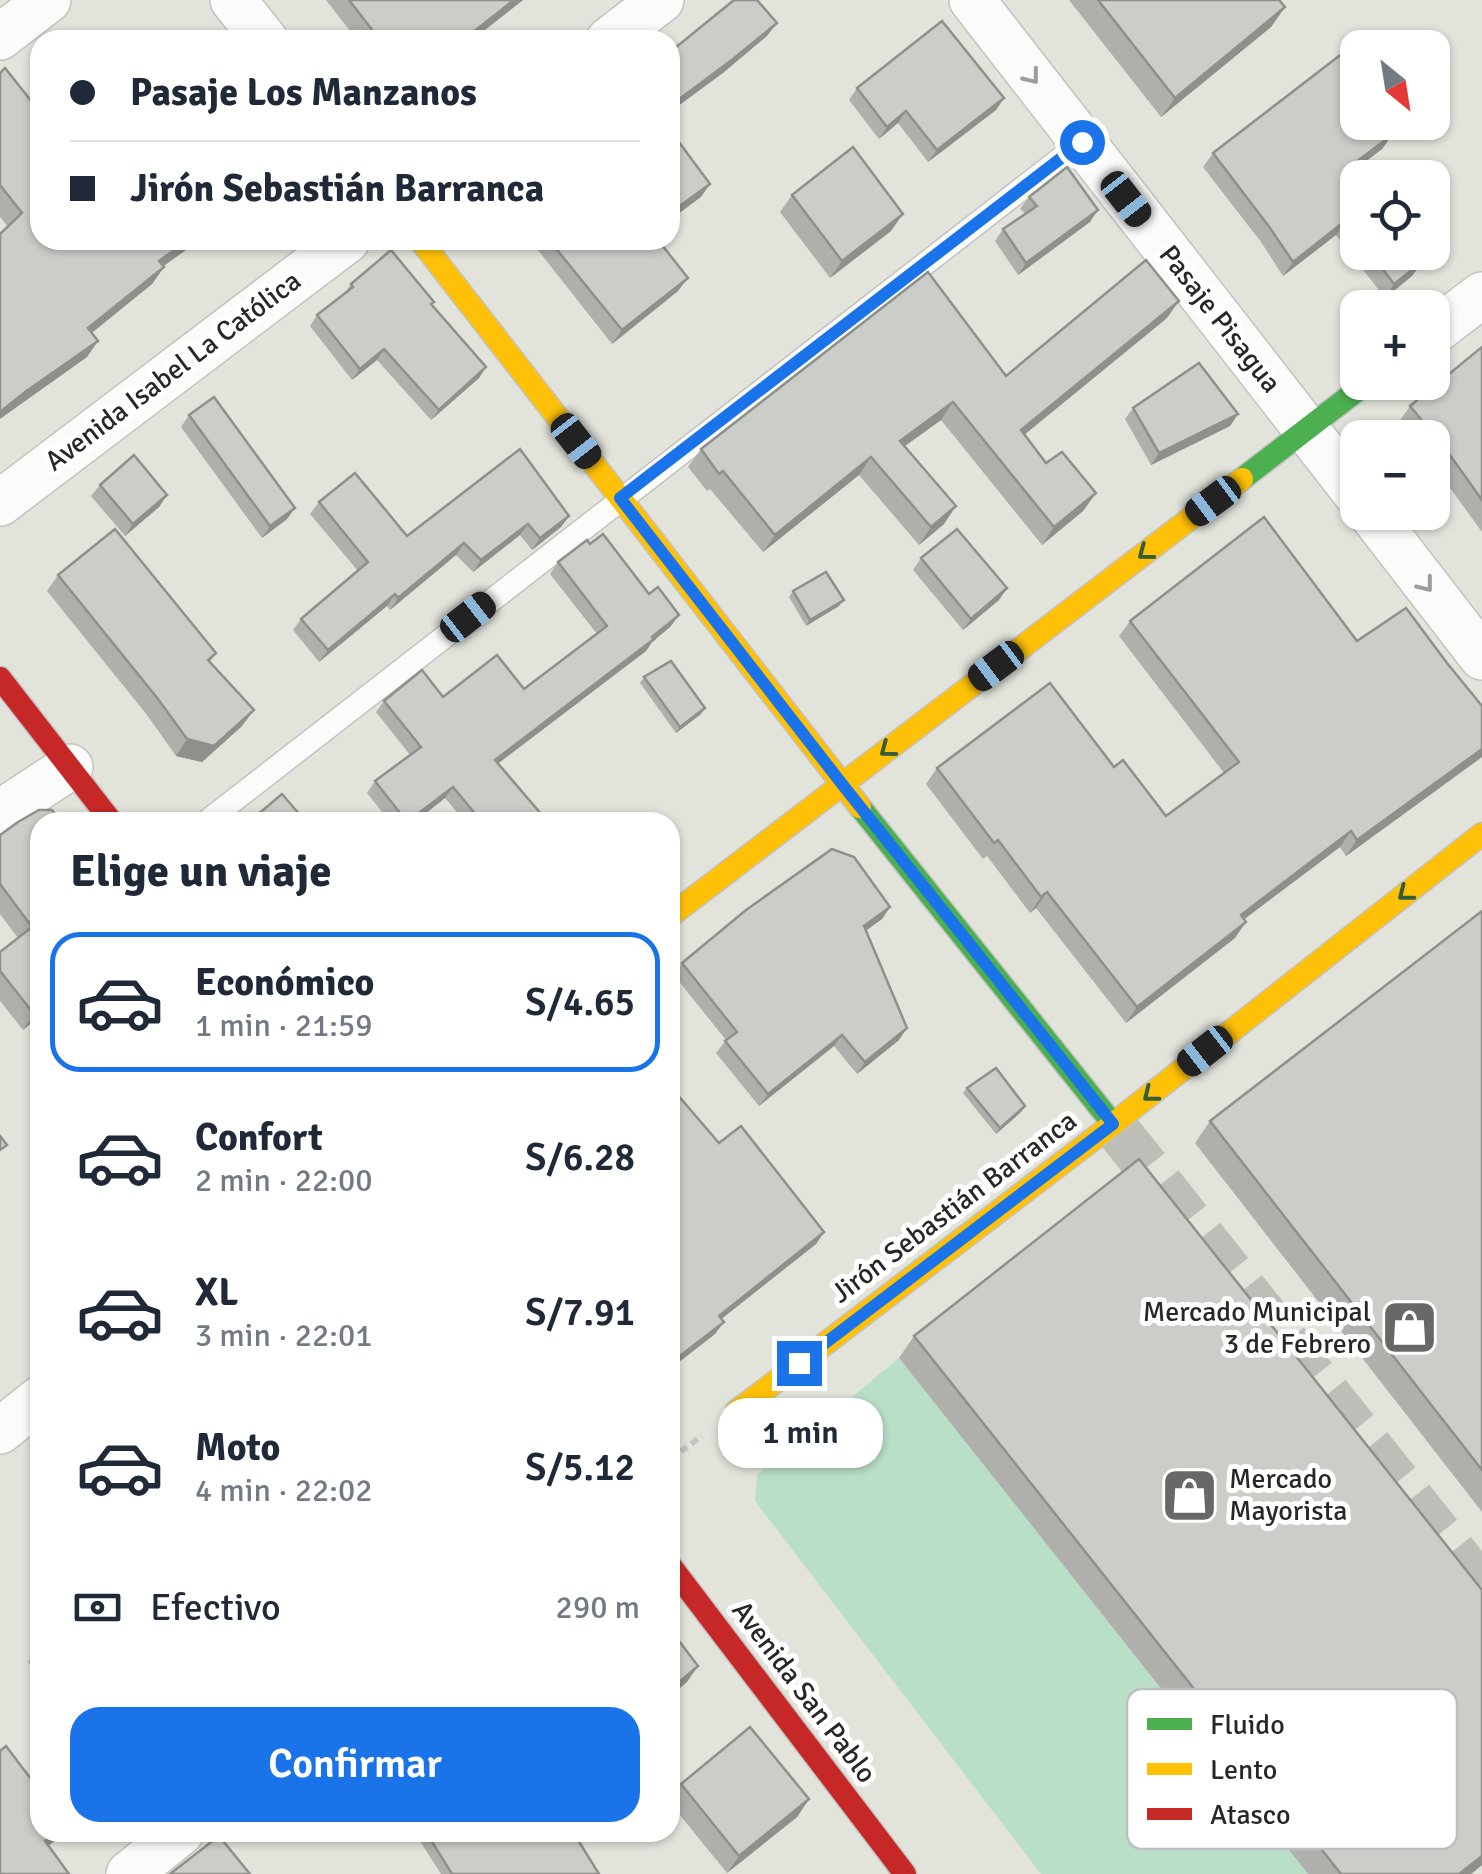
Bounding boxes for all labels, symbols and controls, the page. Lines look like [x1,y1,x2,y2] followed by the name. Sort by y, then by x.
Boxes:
[1340,30,1450,140] north arrow
[1340,30,1450,530] map controls
[1020,66,1037,84] one-way arrow
[130,69,477,116] text: Pasaje Los Manzanos
[1060,120,1105,165] route start
[1340,160,1450,270] button: locate
[130,165,544,212] text: Jirón Sebastián Barranca
[1096,166,1156,232] car
[1152,238,1288,400] street label: Pasaje Pisagua
[38,264,308,478] street label: Avenida Isabel La Católica
[1340,290,1450,400] button: +
[546,408,606,474] car
[1340,420,1450,530] button: −
[1180,471,1246,531] car
[1138,541,1156,558] one-way arrow
[1414,573,1432,591] one-way arrow
[435,587,501,647] car
[963,636,1029,696] car
[880,738,898,755] one-way arrow
[70,844,332,899] text: Elige un viaje
[1398,882,1416,900] one-way arrow
[75,957,165,1047] icon: car
[195,959,374,1006] text: Económico
[525,979,635,1026] text: S/4.65
[195,1006,373,1045] text: 1 min · 21:59
[1172,1021,1238,1081] car
[1143,1083,1161,1101] one-way arrow
[825,1104,1083,1310] street label: Jirón Sebastián Barranca
[75,1112,165,1202] icon: car
[195,1114,323,1161] text: Confort
[525,1134,635,1181] text: S/6.28
[195,1161,373,1200] text: 2 min · 22:00
[75,1267,165,1357] icon: car
[195,1269,238,1316] text: XL
[525,1289,635,1336] text: S/7.91
[1143,1295,1371,1361] place label: Mercado Municipal 3 de Febrero
[1380,1298,1440,1358] shop icon: Mercado Municipal 3 de Febrero
[195,1316,373,1355] text: 3 min · 22:01
[777,1341,822,1386] route end
[716,1398,882,1468] callout: 1 min
[762,1413,839,1452] text: 1 min
[75,1422,165,1512] icon: car
[195,1424,280,1471] text: Moto
[525,1444,635,1491] text: S/5.12
[1229,1462,1347,1528] place label: Mercado Mayorista
[1160,1465,1220,1525] shop icon: Mercado Mayorista
[195,1471,373,1510] text: 4 min · 22:02
[70,1580,125,1635] icon: cash
[150,1584,281,1631] text: Efectivo
[556,1588,640,1627] text: 290 m
[725,1594,883,1790] street label: Avenida San Pablo
[1127,1689,1457,1849] legend
[70,1707,640,1822] button: Confirmar
[1210,1708,1285,1742] text: Fluido
[1210,1753,1277,1787] text: Lento
[1210,1798,1290,1832] text: Atasco

